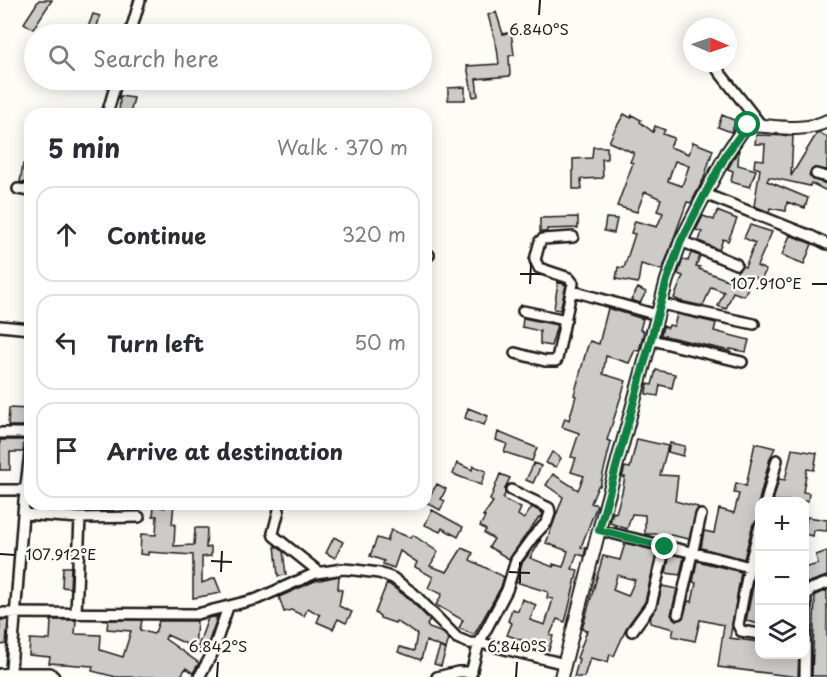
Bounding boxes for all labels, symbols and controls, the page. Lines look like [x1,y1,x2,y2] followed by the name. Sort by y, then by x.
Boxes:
[509,17,569,40] text: 6.840°S
[683,18,737,72] north arrow
[24,24,432,90] search box
[45,41,78,74] icon: search
[93,41,219,74] text: Search here
[734,111,760,137] route start
[48,128,120,167] text: 5 min
[277,132,408,162] text: Walk · 370 m
[50,218,83,251] icon: ahead
[107,218,206,251] text: Continue
[342,219,406,249] text: 320 m
[730,271,802,294] text: 107.910°E
[50,326,83,359] icon: left
[107,326,204,359] text: Turn left
[354,327,406,357] text: 50 m
[50,434,83,467] icon: arrive
[107,434,343,467] text: Arrive at destination
[755,497,809,659] map controls
[755,497,809,551] button: +
[651,533,677,559] route end
[26,542,96,565] text: 107.912°E
[755,551,809,605] button: −
[755,605,809,659] button: layers
[189,634,247,657] text: 6.842°S
[487,634,547,657] text: 6.840°S

